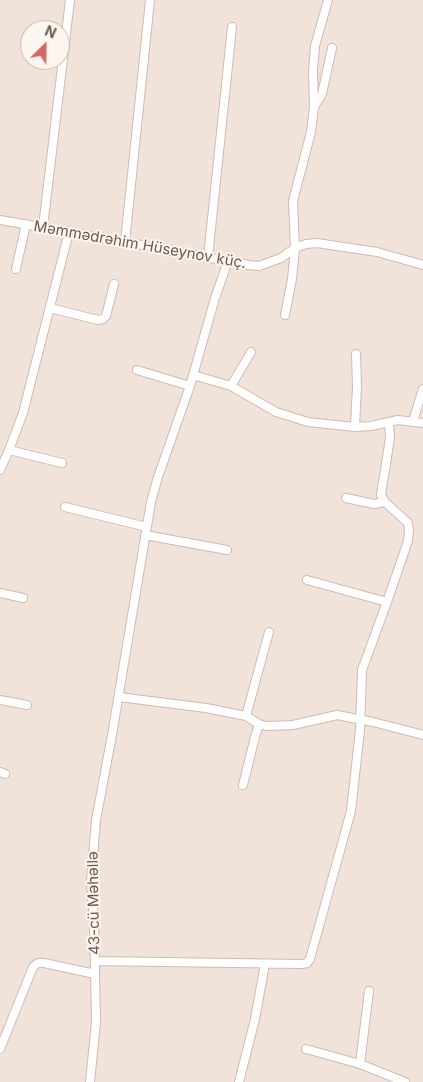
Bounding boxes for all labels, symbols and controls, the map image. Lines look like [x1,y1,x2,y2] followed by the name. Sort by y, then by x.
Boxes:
[20,20,70,70] north arrow
[42,22,59,42] text: N
[32,217,248,273] street label: Məmmədrəhim Hüseynov küç.
[84,851,104,955] street label: 43-cü Məhəllə

